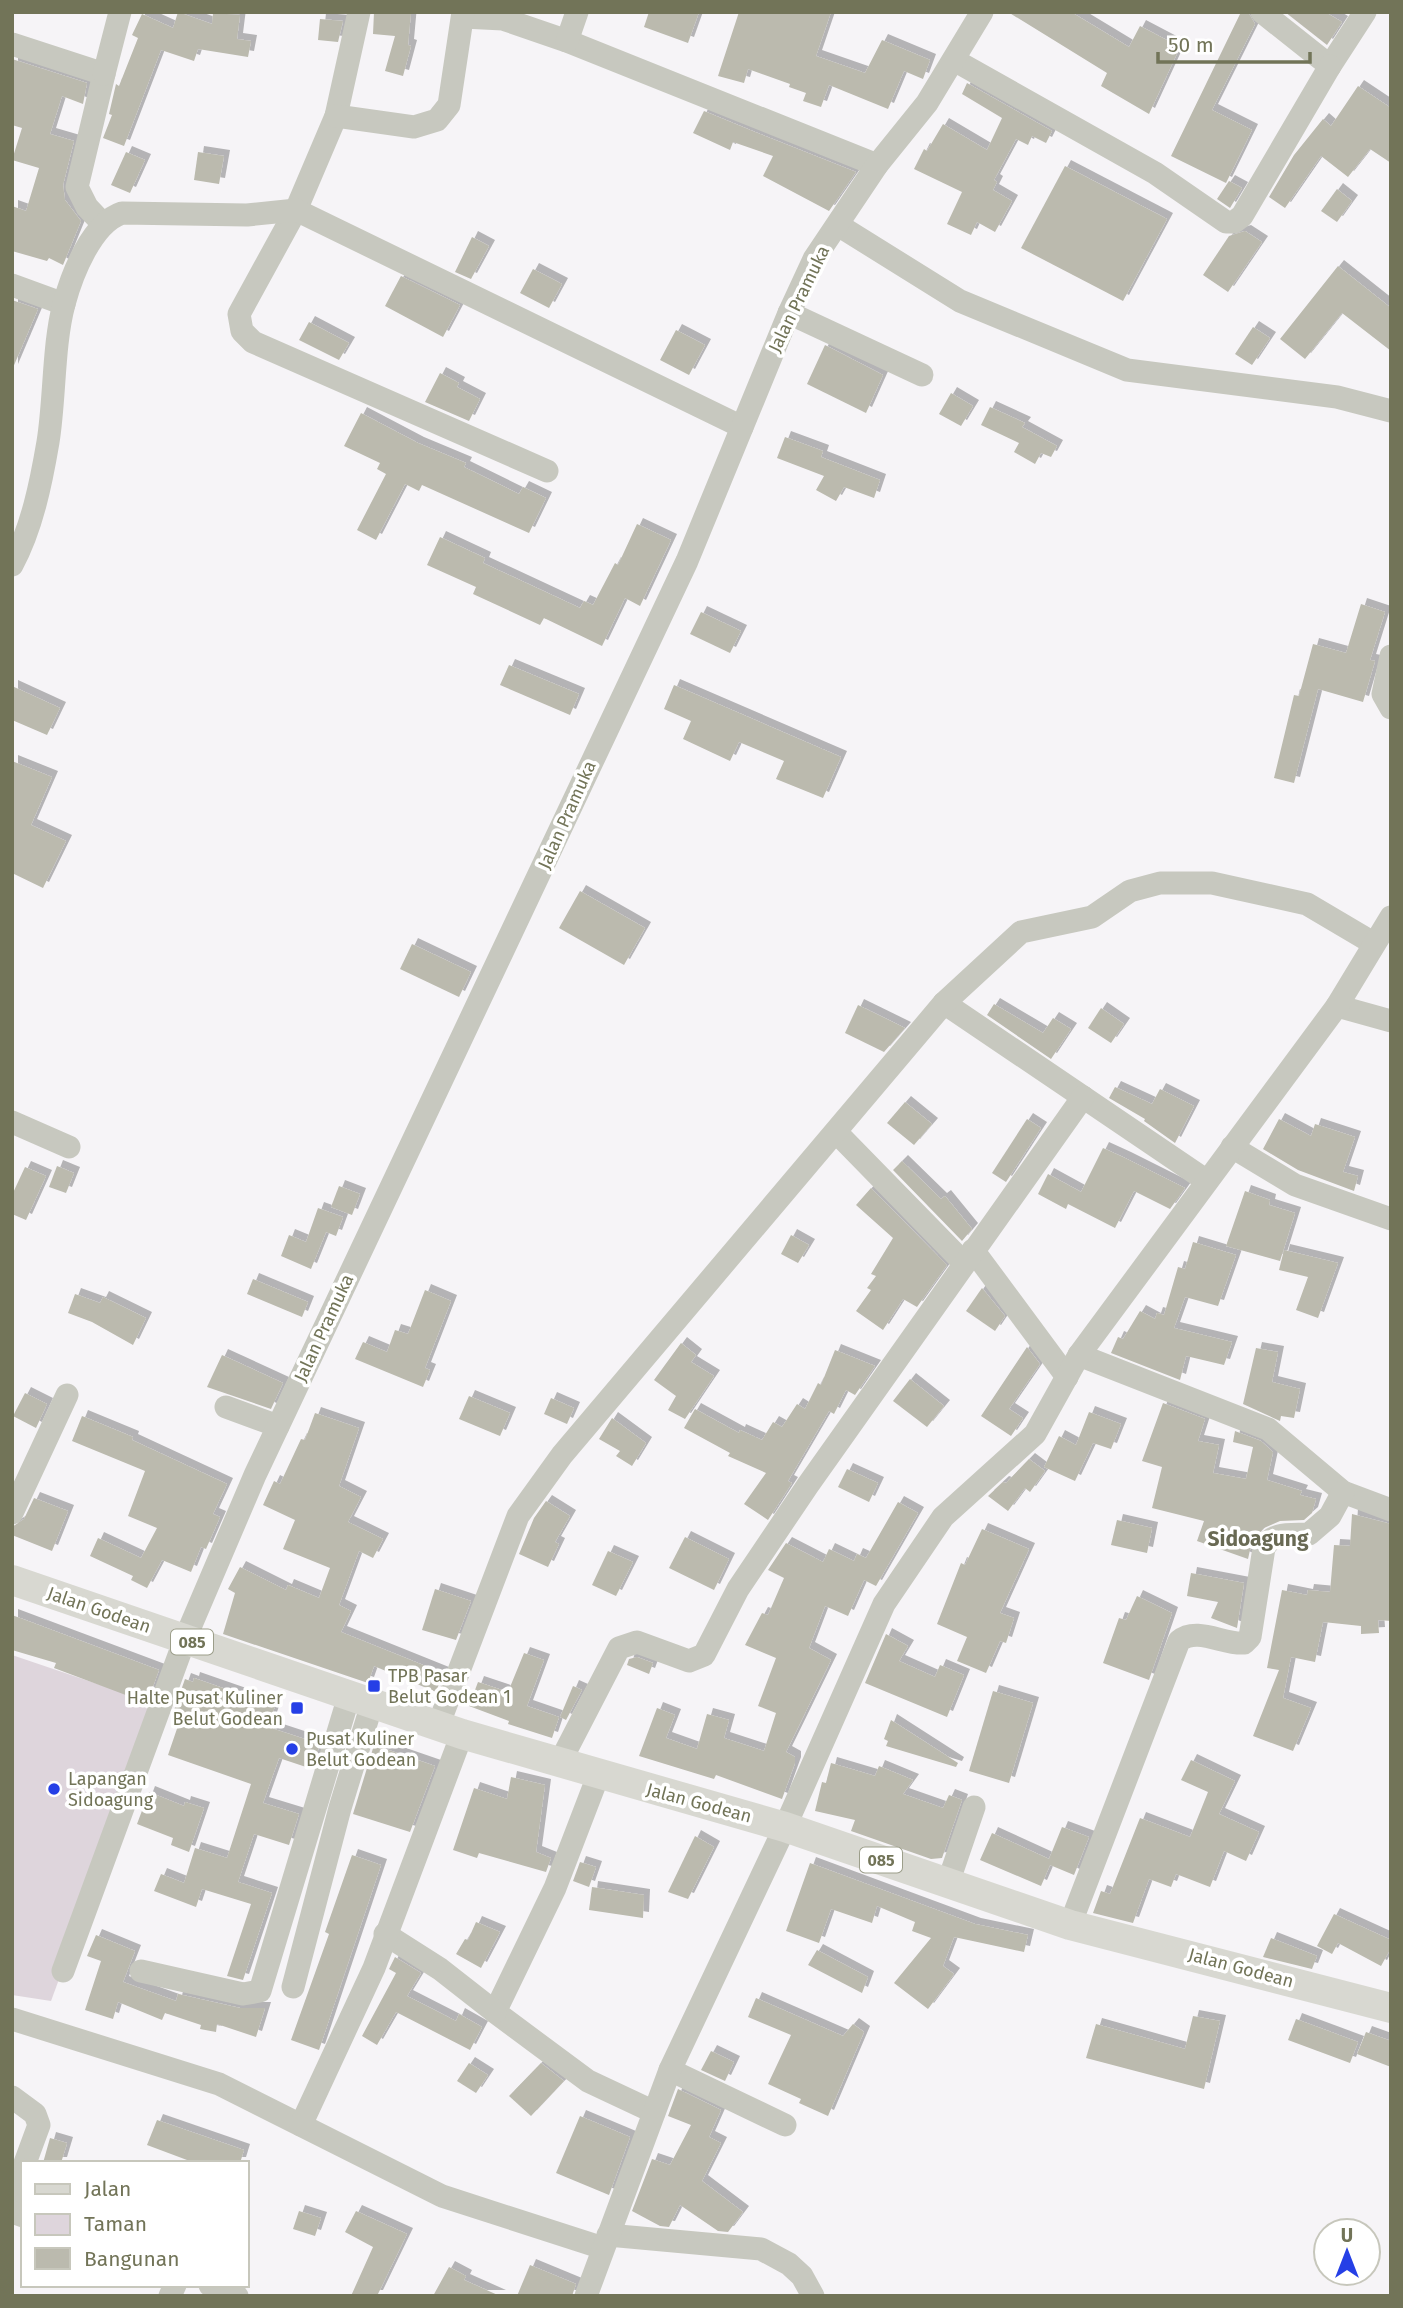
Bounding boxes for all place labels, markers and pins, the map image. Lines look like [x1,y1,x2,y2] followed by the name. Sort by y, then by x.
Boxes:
[388,1665,511,1708] place label: TPB Pasar Belut Godean 1
[366,1678,382,1694] marker: TPB Pasar Belut Godean 1
[127,1687,283,1730] place label: Halte Pusat Kuliner Belut Godean
[289,1700,305,1716] marker: Halte Pusat Kuliner Belut Godean
[306,1728,416,1771] place label: Pusat Kuliner Belut Godean
[284,1741,300,1757] marker: Pusat Kuliner Belut Godean
[68,1768,154,1811] place label: Lapangan Sidoagung
[46,1781,62,1797] marker: Lapangan Sidoagung

